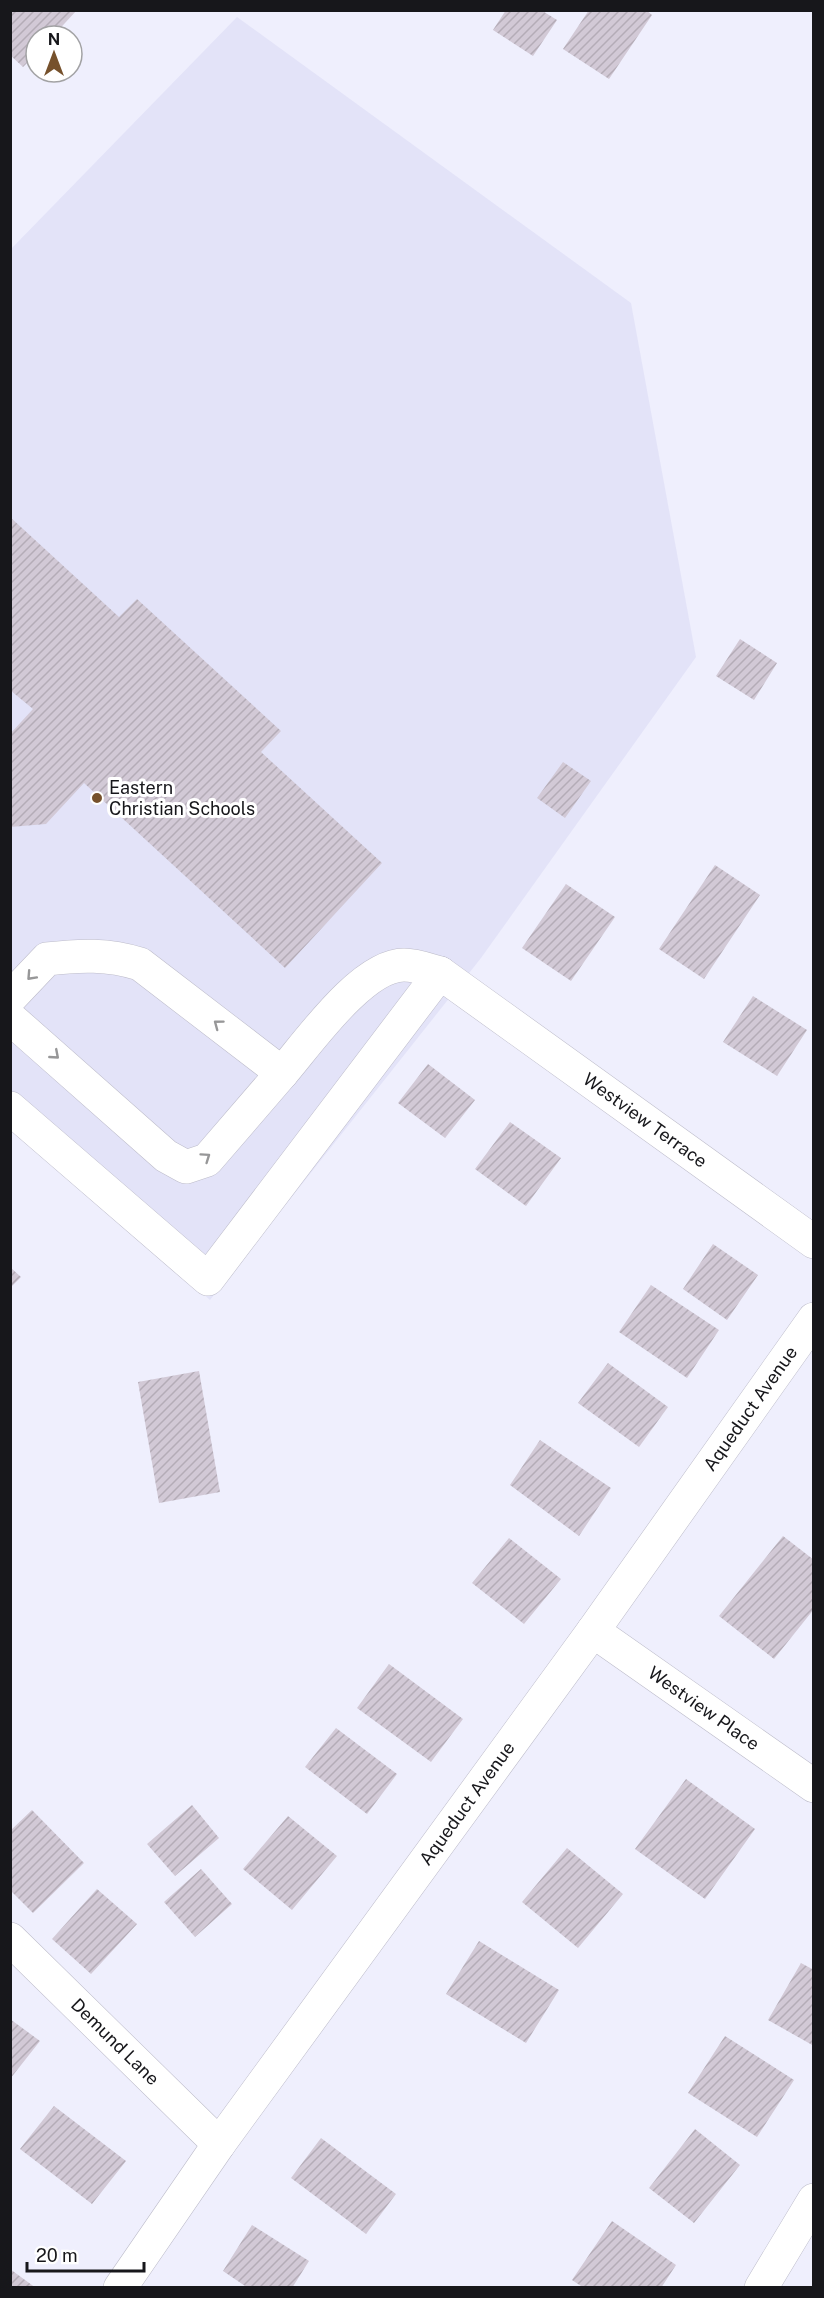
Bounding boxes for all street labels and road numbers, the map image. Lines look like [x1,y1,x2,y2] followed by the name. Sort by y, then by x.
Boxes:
[579,1068,711,1172] street label: Westview Terrace
[699,1342,801,1475] street label: Aqueduct Avenue
[644,1662,764,1754] street label: Westview Place
[415,1737,519,1869] street label: Aqueduct Avenue
[67,1994,164,2089] street label: Demund Lane

